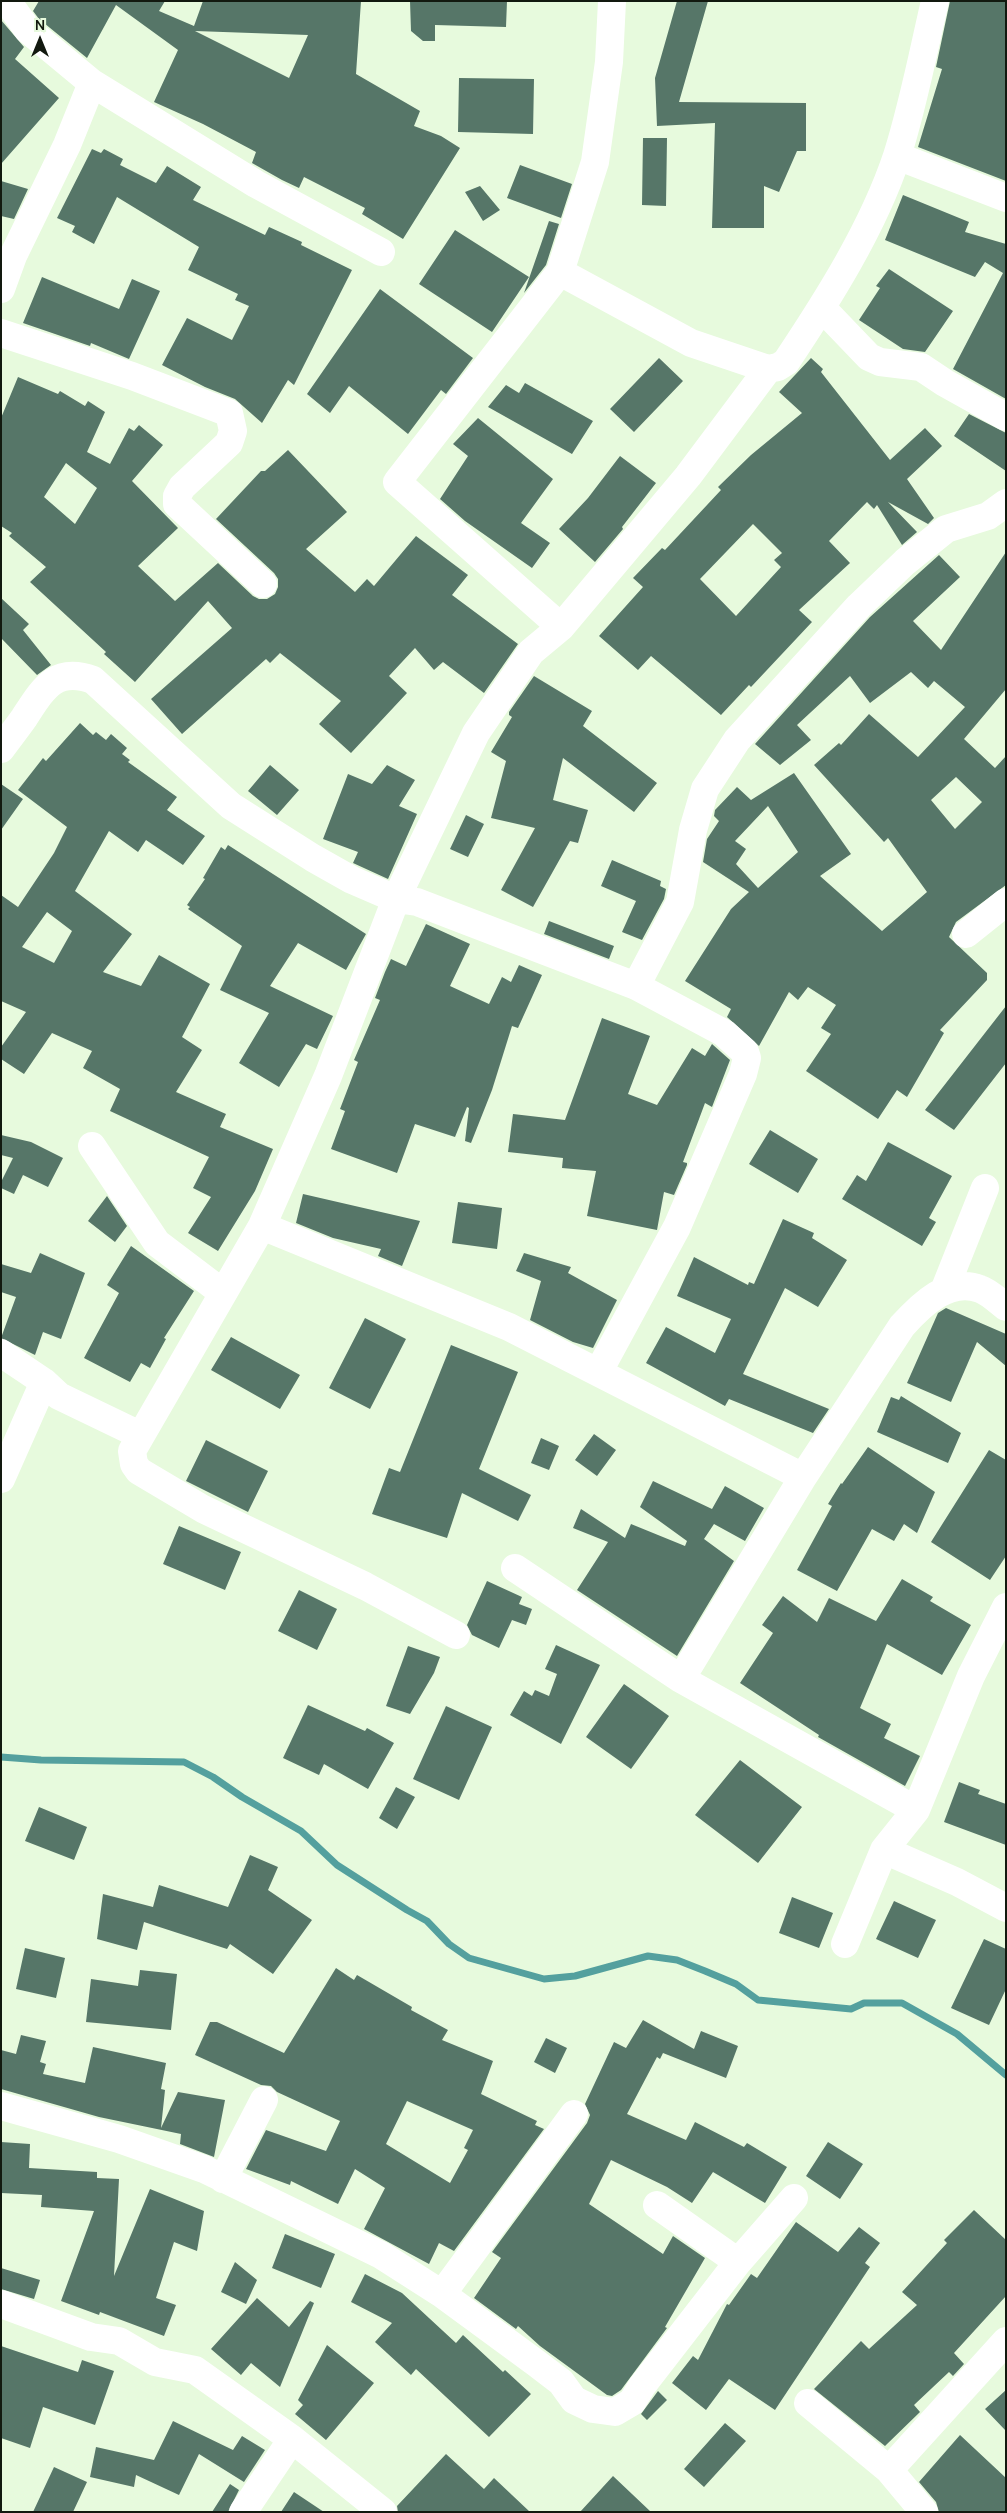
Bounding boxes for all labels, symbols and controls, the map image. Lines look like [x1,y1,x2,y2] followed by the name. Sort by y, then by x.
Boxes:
[15,15,65,65] north arrow
[35,15,45,34] text: N

